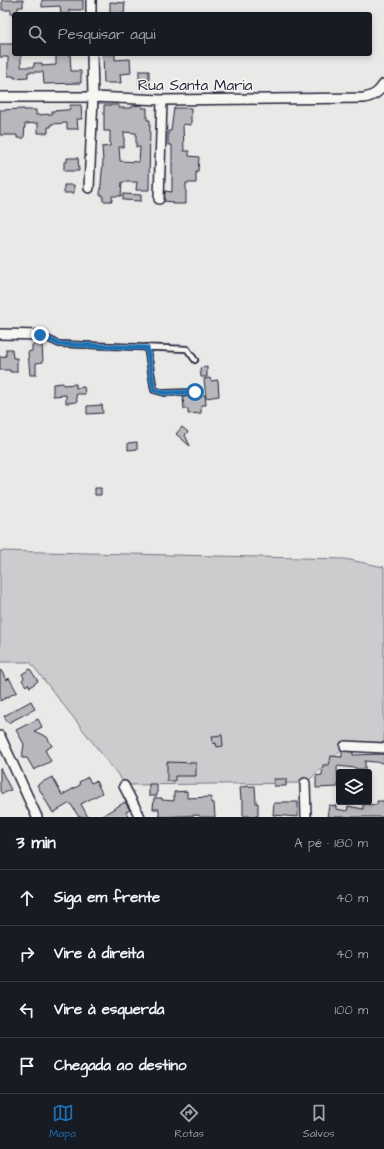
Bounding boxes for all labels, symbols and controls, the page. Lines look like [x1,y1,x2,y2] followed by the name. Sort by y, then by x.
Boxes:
[12,12,372,56] search box
[26,23,48,45] icon: search
[58,24,155,45] text: Pesquisar aqui
[138,75,253,96] street label: Rua Santa Maria
[31,326,49,344] route end
[186,383,204,401] route start
[336,769,372,805] map controls
[336,769,372,805] button: layers
[16,831,56,855] text: 3 min
[294,834,368,852] text: A pé · 180 m
[16,887,38,909] icon: ahead
[54,887,160,908] text: Siga em frente
[336,889,368,907] text: 40 m
[16,943,38,965] icon: right
[54,943,144,964] text: Vire à direita
[336,945,368,963] text: 40 m
[16,999,38,1021] icon: left
[54,999,164,1020] text: Vire à esquerda
[335,1001,368,1019] text: 100 m
[16,1055,38,1077] icon: arrive
[54,1055,187,1076] text: Chegada ao destino
[49,1102,76,1141] tab: Mapa
[175,1102,204,1141] tab: Rotas
[303,1102,335,1141] tab: Salvos

